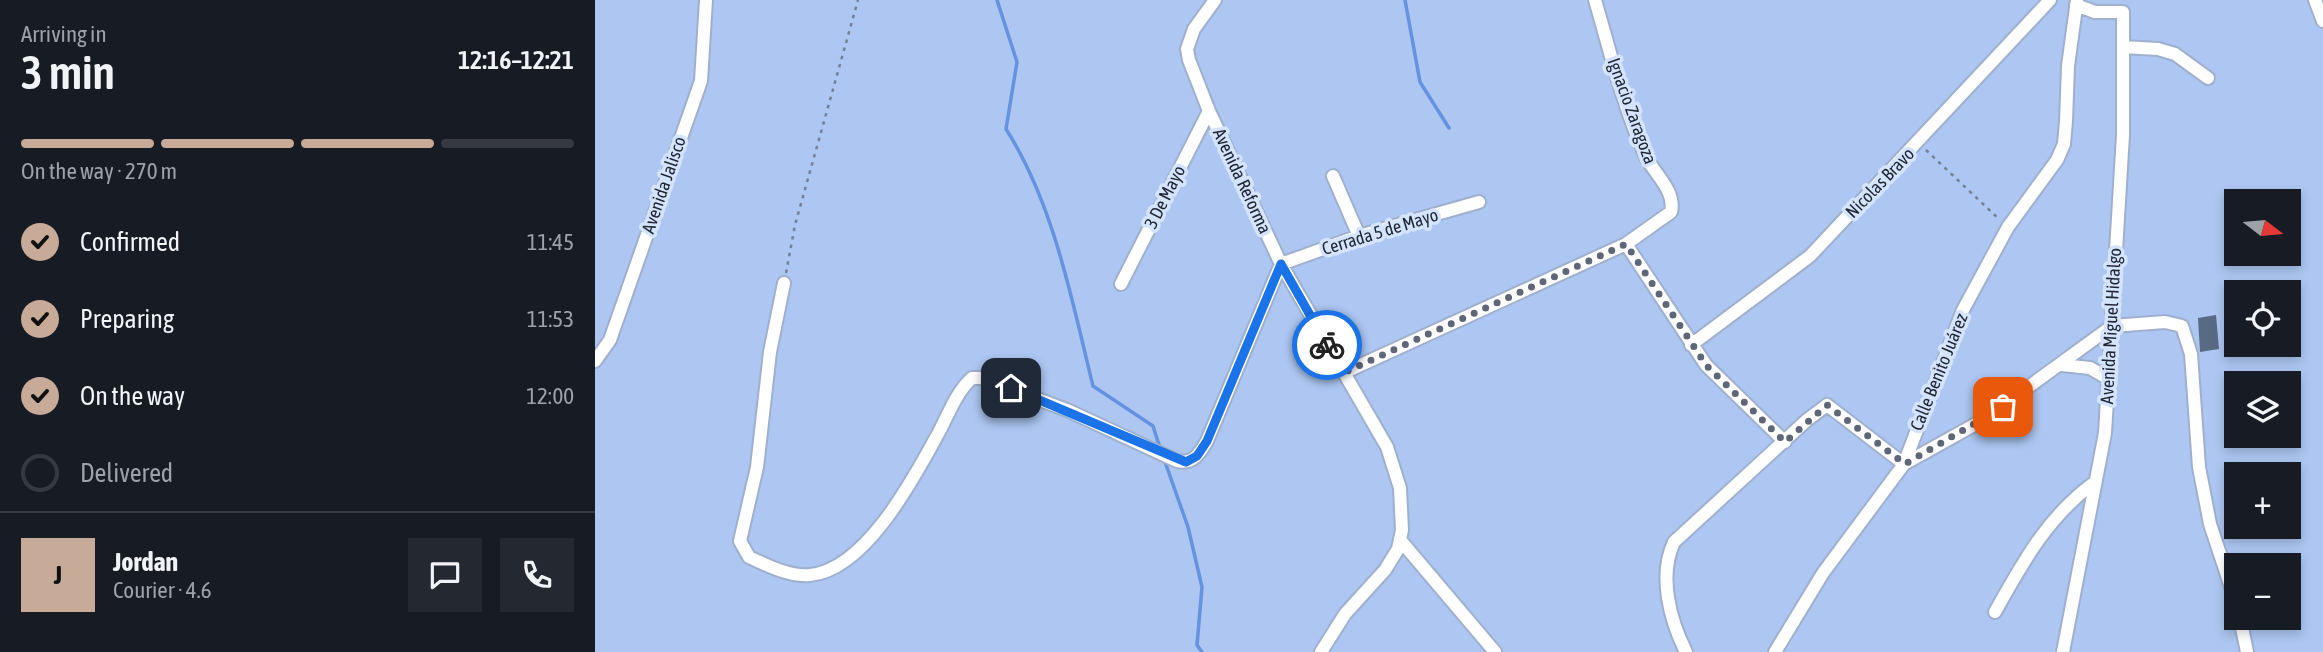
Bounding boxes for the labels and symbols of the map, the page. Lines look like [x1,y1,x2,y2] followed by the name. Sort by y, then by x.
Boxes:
[1604,55,1661,167] street label: Ignacio Zaragoza
[1209,125,1276,237] street label: Avenida Reforma
[637,134,690,236] street label: Avenida Jalisco
[1841,143,1918,222] street label: Nicolas Bravo
[1140,162,1189,232] street label: 3 De Mayo
[2224,189,2301,266] north arrow
[1319,204,1441,259] street label: Cerrada 5 de Mayo
[2096,247,2125,405] street label: Avenida Miguel Hidalgo
[1292,310,1362,380] courier
[1905,310,1972,434] street label: Calle Benito Juárez
[981,358,1041,418] pin
[1973,377,2033,437] pin

